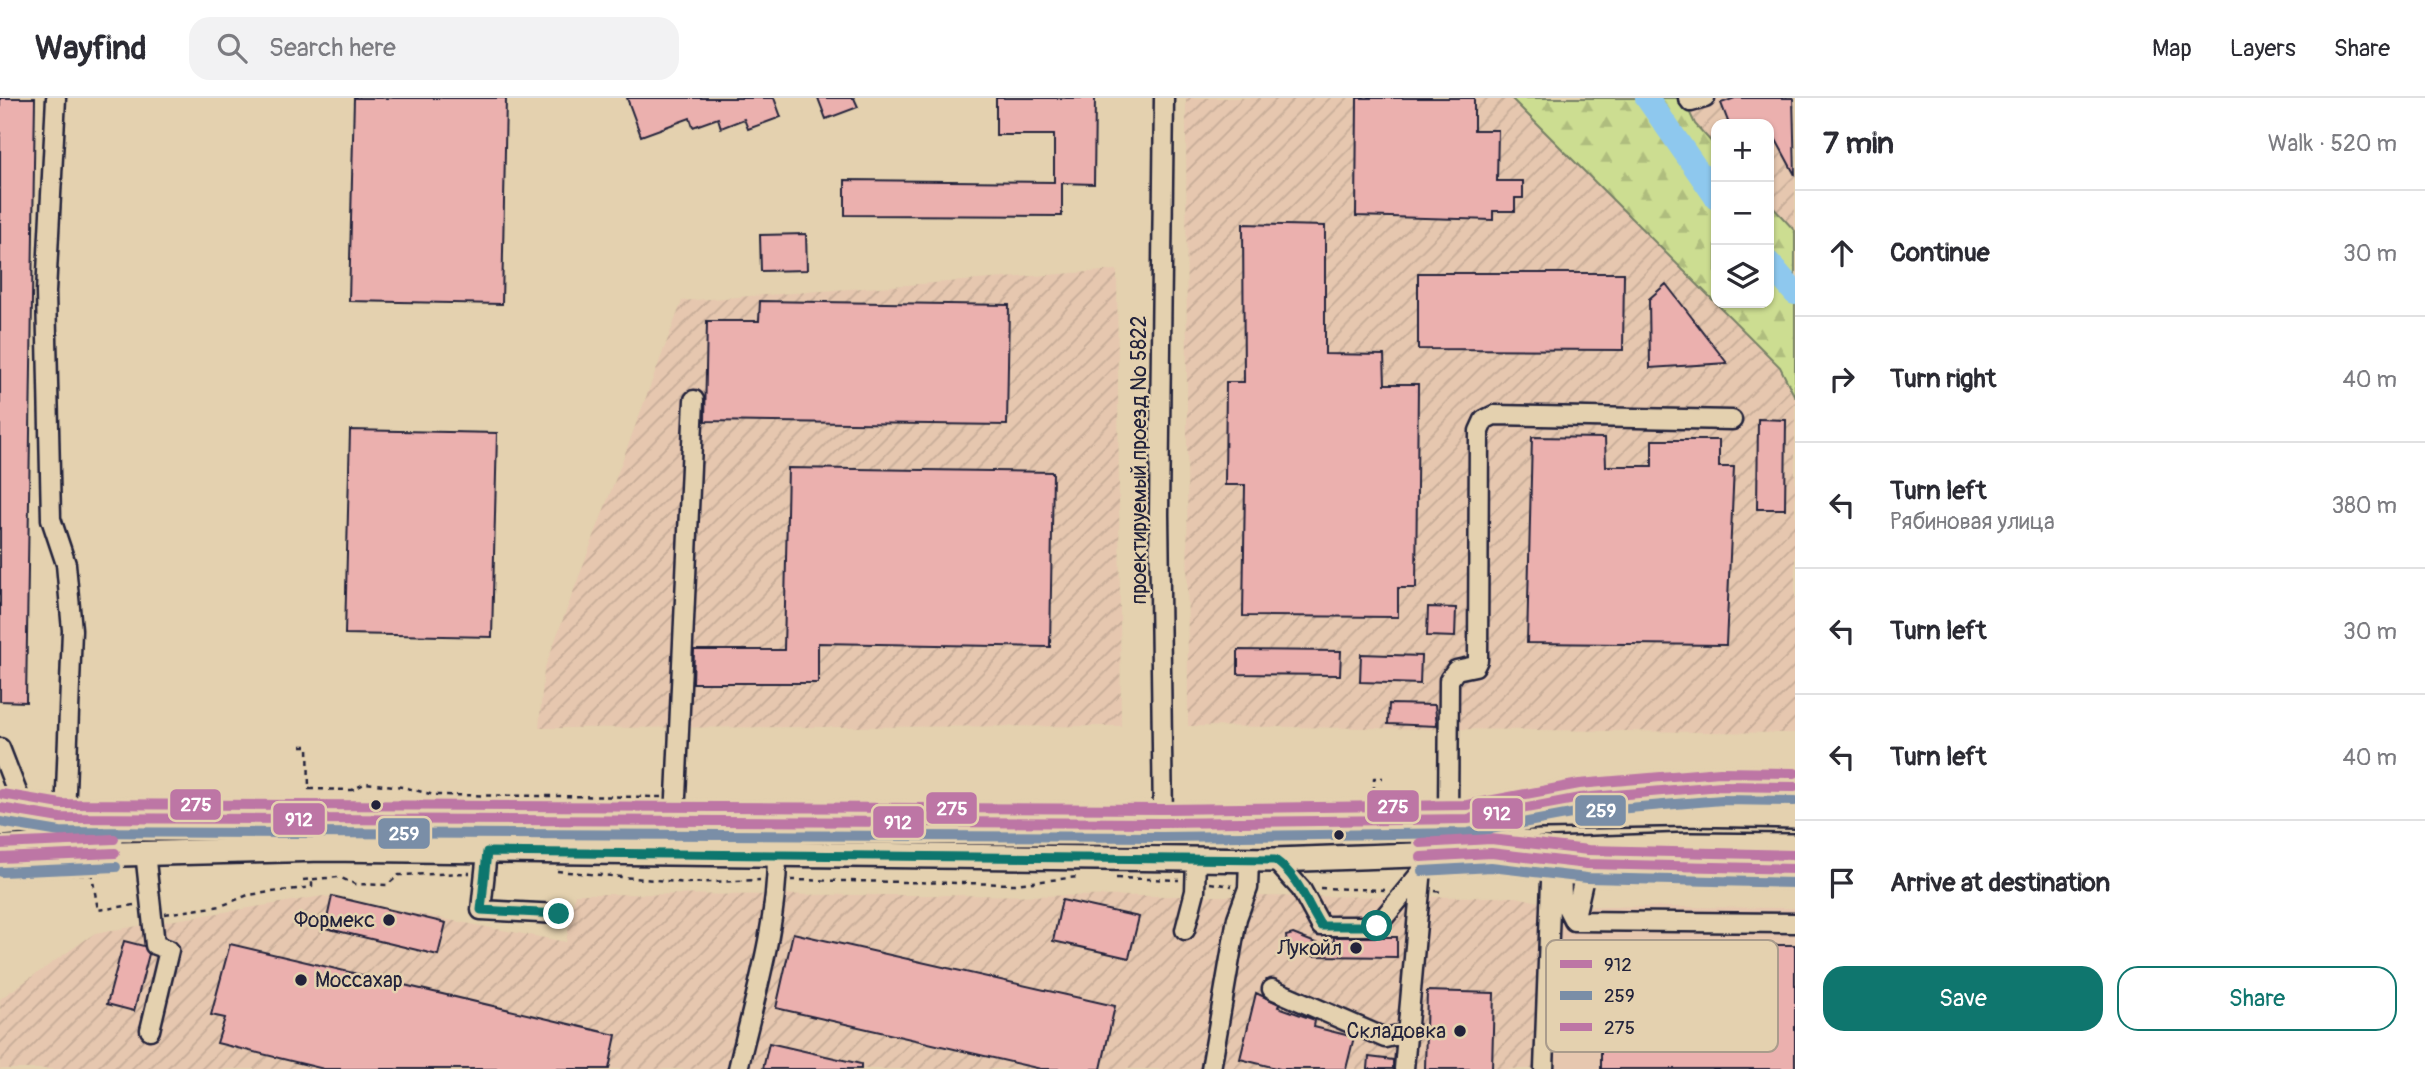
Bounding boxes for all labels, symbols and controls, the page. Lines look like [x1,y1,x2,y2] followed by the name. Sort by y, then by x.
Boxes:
[189,17,679,80] search box
[35,28,147,69] text: Wayfind
[213,29,251,67] icon: search
[269,32,396,64] text: Search here
[2152,34,2192,63] text: Map
[2230,34,2296,63] text: Layers
[2334,34,2390,63] text: Share
[1711,119,1774,308] map controls
[1711,119,1774,182] button: +
[1823,125,1894,162] text: 7 min
[2268,129,2397,158] text: Walk · 520 m
[1711,182,1774,245] button: −
[1823,234,1861,272] icon: ahead
[1890,237,1990,269] text: Continue
[2343,239,2397,268] text: 30 m
[1711,245,1774,308] button: layers
[1126,315,1153,605] street label: проектируемый проезд № 5822
[1823,360,1861,398] icon: right
[1890,363,1996,395] text: Turn right
[2343,365,2397,394] text: 40 m
[1890,475,1986,507] text: Turn left
[1823,486,1861,524] icon: left
[2331,491,2397,520] text: 380 m
[1890,507,2055,536] text: Рябиновая улица
[1823,612,1861,650] icon: left
[1890,615,1986,647] text: Turn left
[2343,617,2397,646] text: 30 m
[1823,738,1861,776] icon: left
[1890,741,1986,773] text: Turn left
[2343,743,2397,772] text: 40 m
[169,788,222,821] line badge: 275
[1366,789,1420,823] line badge: 275
[925,791,978,825] line badge: 275
[181,793,211,817] text: 275
[1574,794,1627,827] line badge: 259
[1378,795,1408,819] text: 275
[937,797,967,821] text: 275
[1471,797,1524,830] line badge: 912
[369,798,383,812] unlabelled marker
[1586,799,1617,823] text: 259
[272,802,326,836] line badge: 912
[1483,802,1511,826] text: 912
[872,805,925,839] line badge: 912
[285,808,313,832] text: 912
[884,811,912,835] text: 912
[377,817,431,850] line badge: 259
[389,822,420,846] text: 259
[1332,828,1346,842] unlabelled marker
[1823,864,1861,902] icon: arrive
[1890,867,2110,899] text: Arrive at destination
[543,898,574,929] route end
[294,907,375,934] place label: Формекс
[1361,910,1392,941] route start
[381,912,397,928] marker: Формекс
[1276,935,1342,962] place label: Лукойл
[1348,940,1364,956] marker: Лукойл
[1546,940,1778,1052] legend
[1604,953,1632,977] text: 912
[1823,966,2103,1031] button: Save
[2117,966,2397,1031] button: Share
[315,967,403,994] place label: Моссахар
[293,972,309,988] marker: Моссахар
[1604,984,1635,1008] text: 259
[1604,1016,1635,1040] text: 275
[1347,1018,1446,1045] place label: Складовка
[1452,1023,1468,1039] marker: Складовка

